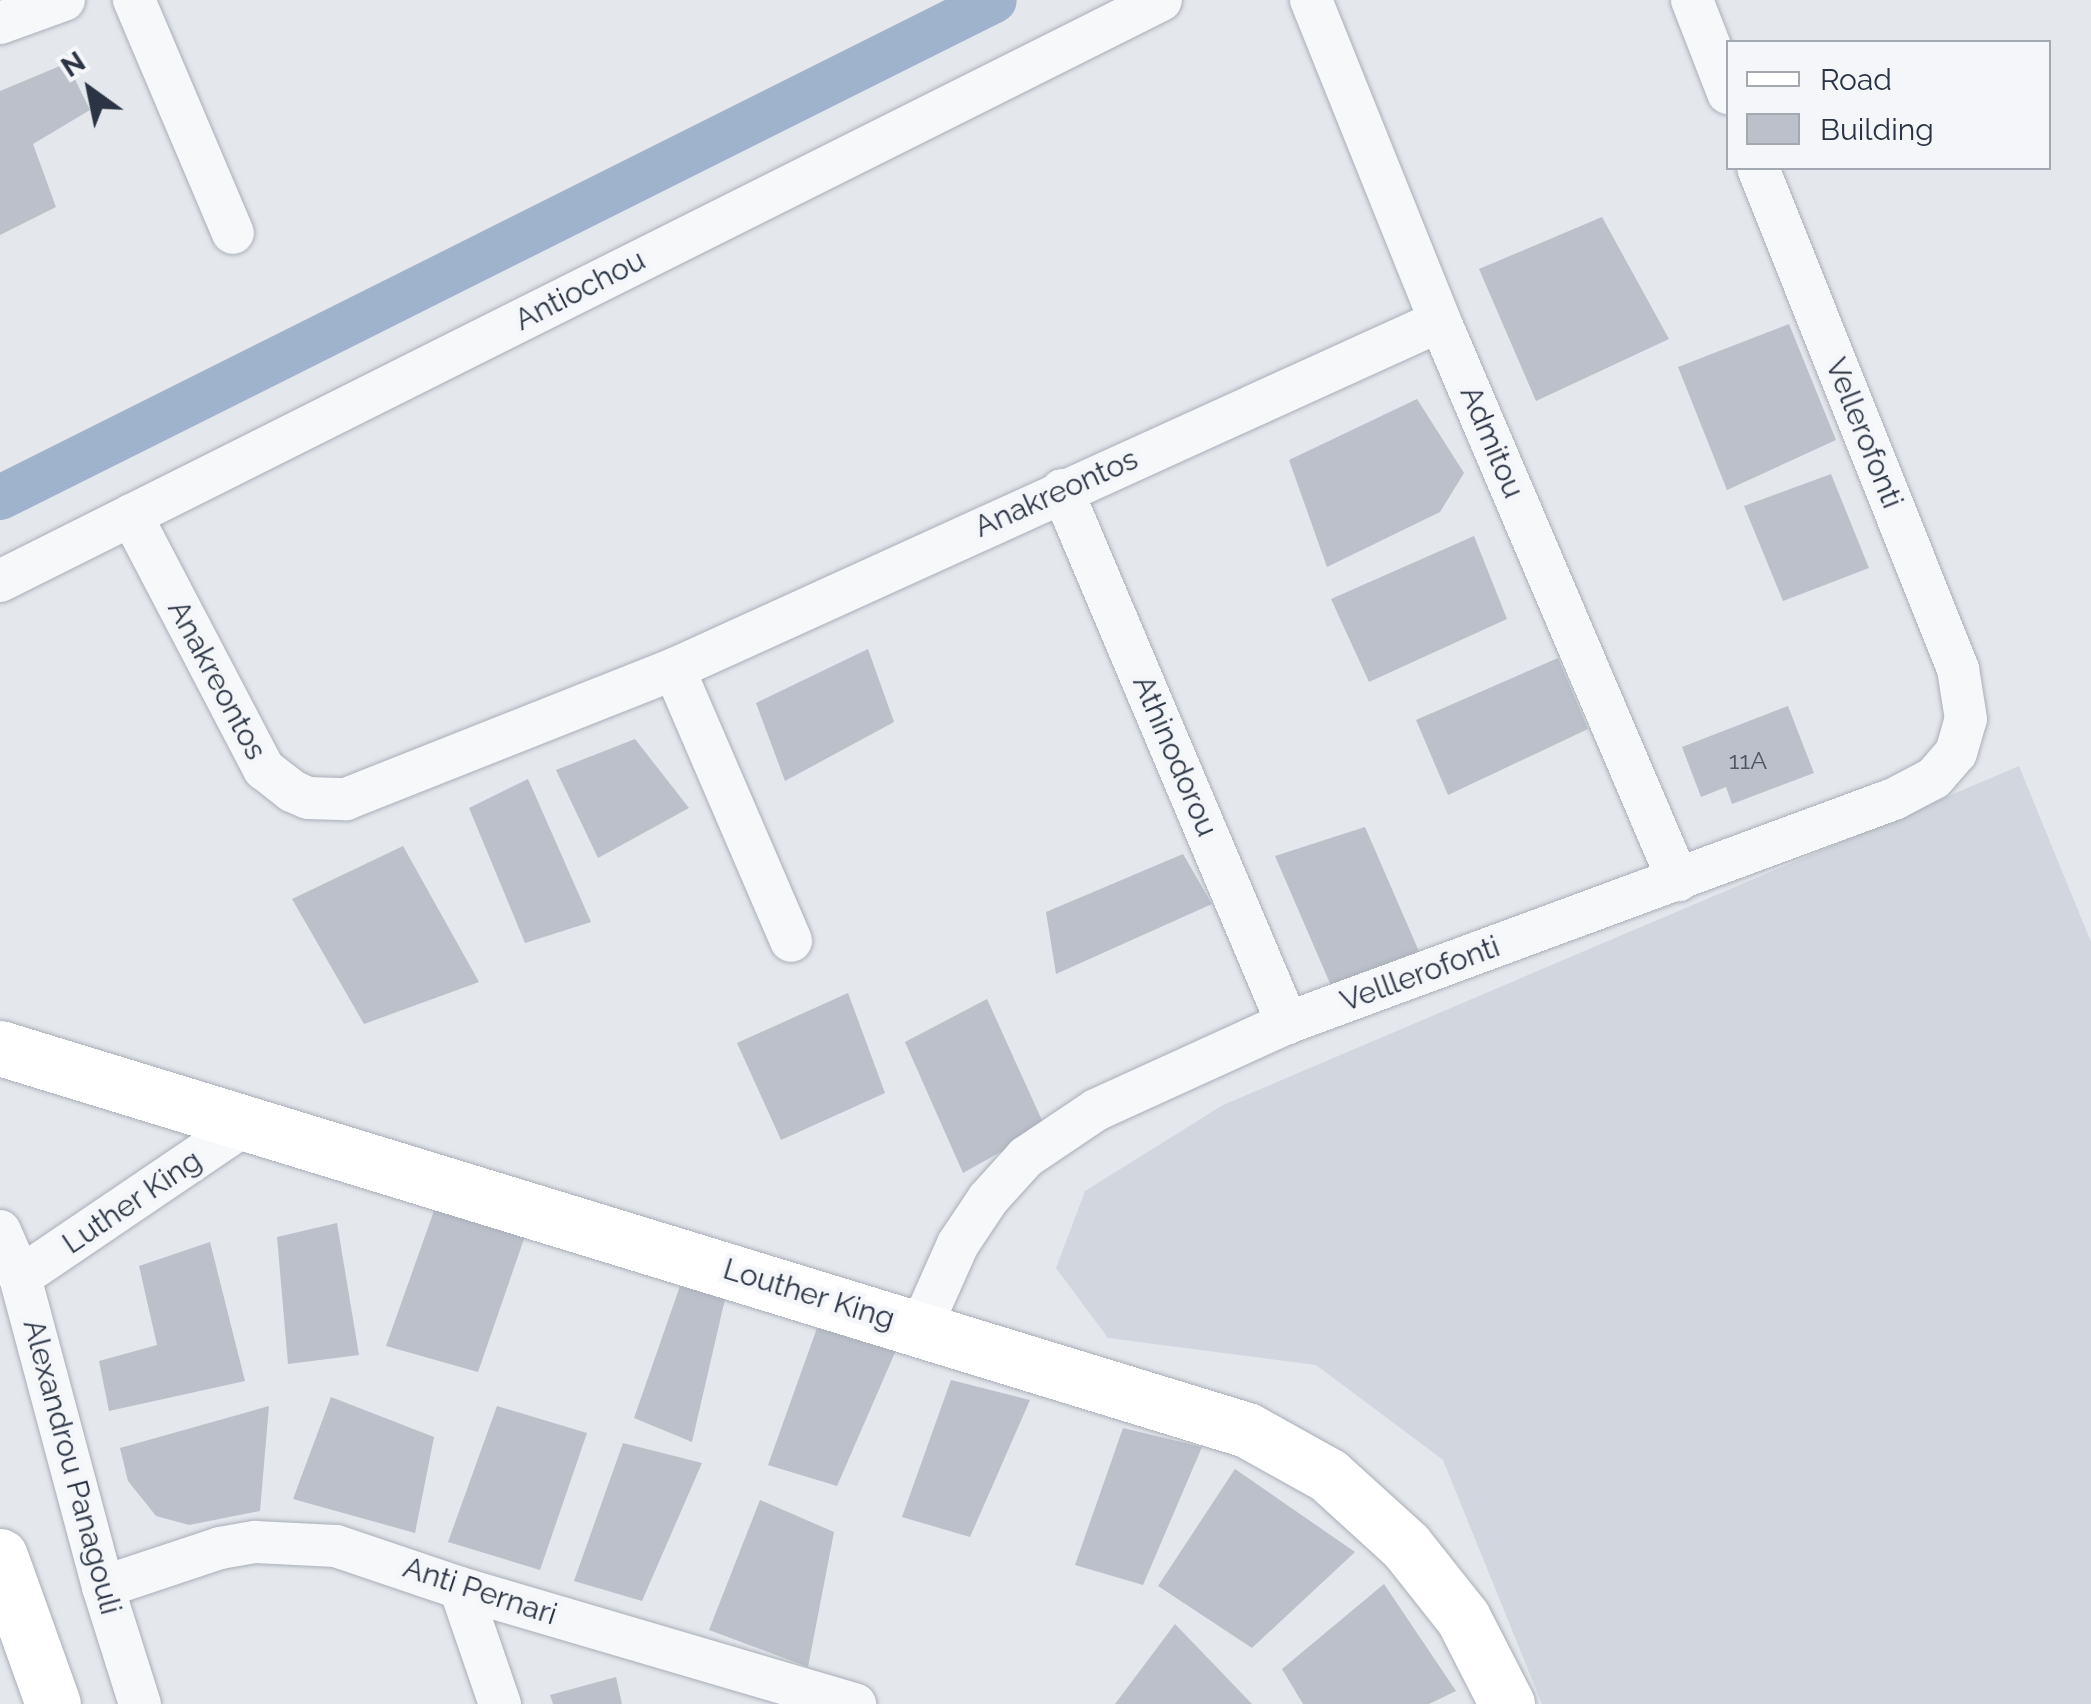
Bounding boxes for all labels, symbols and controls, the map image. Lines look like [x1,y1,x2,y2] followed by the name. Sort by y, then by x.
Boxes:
[40,40,140,140] north arrow
[1726,40,2051,170] legend
[55,45,91,84] text: N
[1820,62,1892,97] text: Road
[1820,112,1934,147] text: Building
[509,242,651,338] street label: Antiochou
[1818,353,1910,513] street label: Vellerofonti
[1452,381,1532,503] street label: Admitou
[969,441,1143,545] street label: Anakreontos
[160,594,274,766] street label: Anakreontos
[1125,670,1225,842] street label: Athinodorou
[1729,745,1767,775] house number: 11A
[1335,929,1505,1019] street label: Velllerofonti
[55,1142,209,1262] street label: Luther King
[719,1251,899,1337] street label: Louther King
[15,1316,129,1618] street label: Alexandrou Panagouli
[399,1549,561,1633] street label: Anti Pernari

